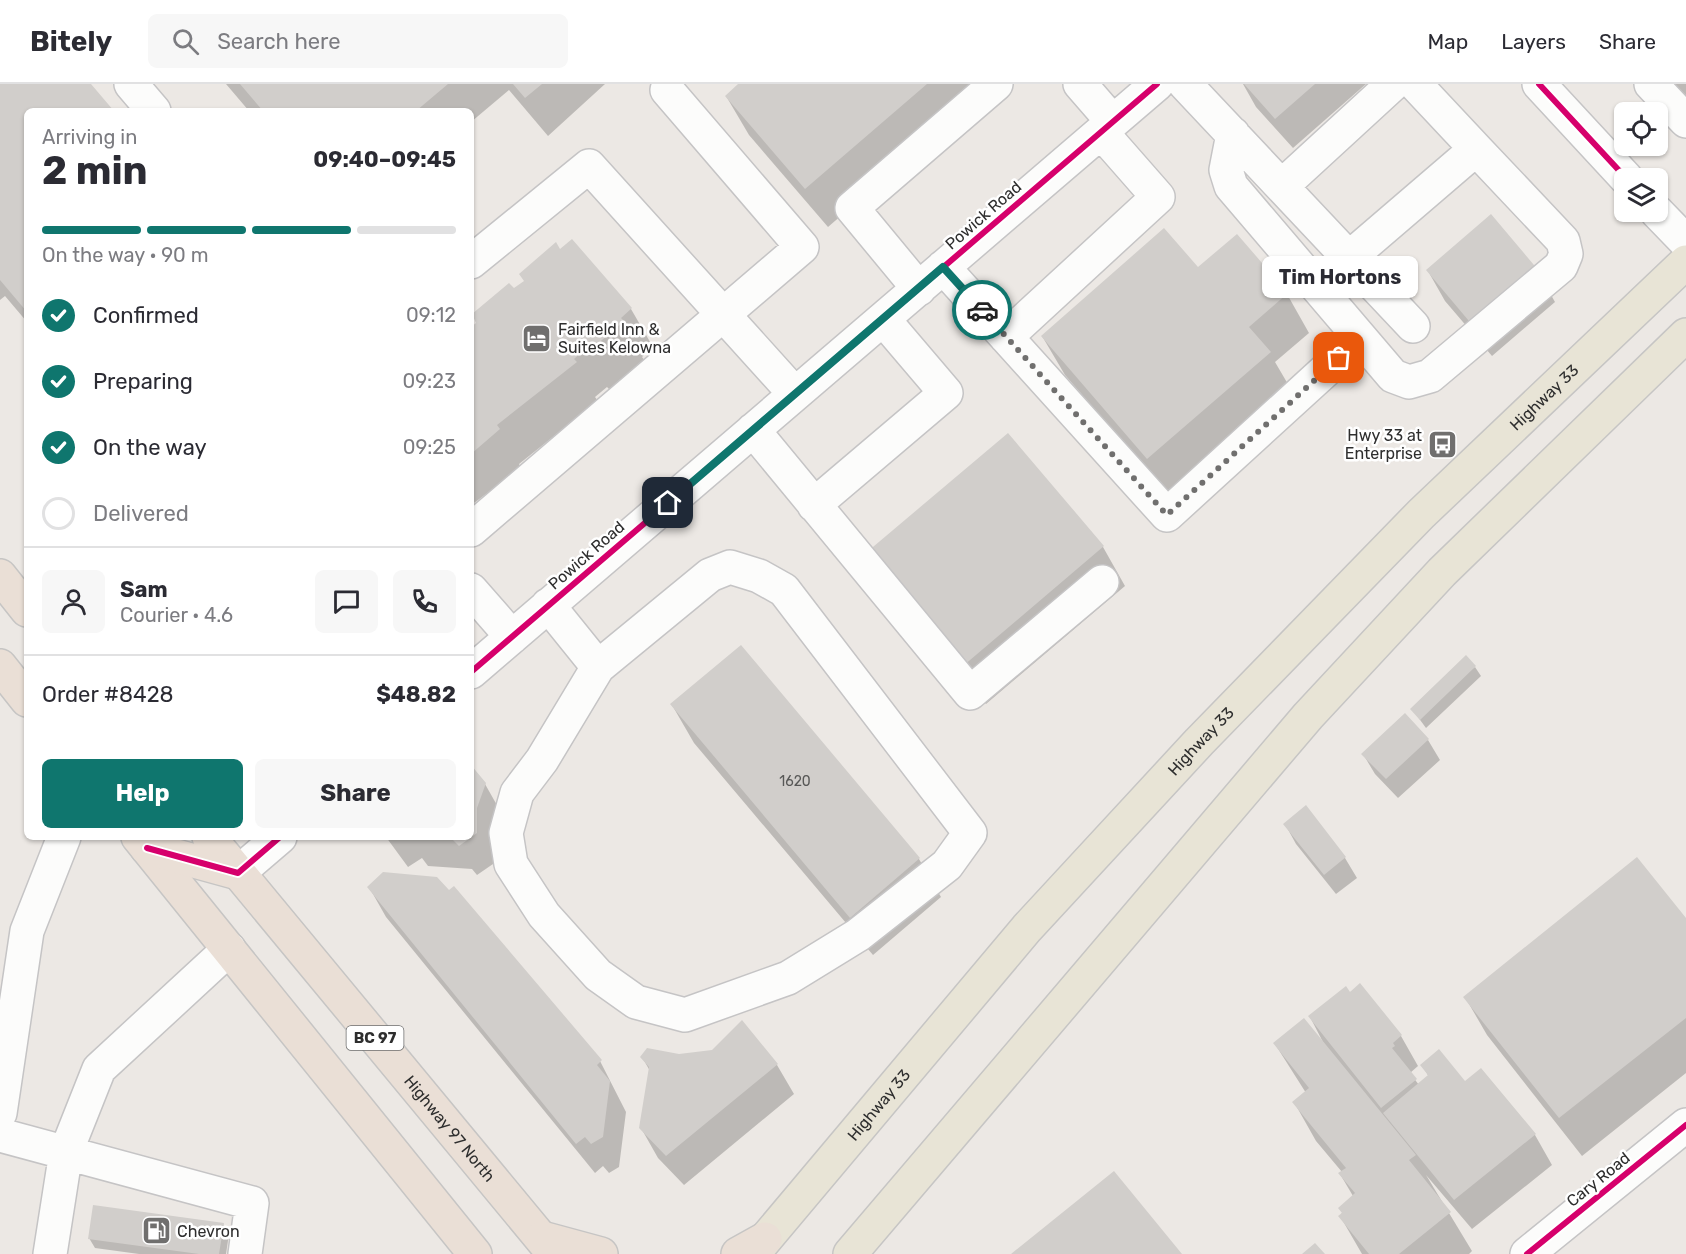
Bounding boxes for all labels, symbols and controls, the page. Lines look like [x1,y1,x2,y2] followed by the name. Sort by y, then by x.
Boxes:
[148,14,568,68] search box
[30,25,112,58] text: Bitely
[169,25,202,58] icon: search
[217,28,341,55] text: Search here
[1427,29,1468,54] text: Map
[1501,29,1566,54] text: Layers
[1599,29,1656,54] text: Share
[1614,102,1668,222] map controls
[1614,102,1668,156] button: locate
[42,125,137,149] text: Arriving in
[313,146,456,173] text: 09:40–09:45
[42,148,148,194] text: 2 min
[1614,168,1668,222] button: layers
[941,177,1025,254] street label: Powick Road
[42,243,208,267] text: On the way · 90 m
[1261,256,1417,298] callout: Tim Hortons
[1279,265,1401,289] text: Tim Hortons
[952,280,1012,340] courier
[966,294,999,327] icon: car
[42,299,75,332] icon: check
[93,302,199,329] text: Confirmed
[406,303,456,327] text: 09:12
[558,320,671,357] place label: Fairfield Inn & Suites Kelowna
[521,322,553,354] hotel icon: Fairfield Inn & Suites Kelowna
[1313,332,1364,383] pin
[1322,341,1355,374] icon: bag
[1506,361,1582,434] street label: Highway 33
[42,365,75,398] icon: check
[93,368,193,395] text: Preparing
[403,369,456,393] text: 09:23
[1345,426,1422,463] place label: Hwy 33 at Enterprise
[1427,428,1459,460] bus stop icon: Hwy 33 at Enterprise
[42,431,75,464] icon: check
[93,434,207,461] text: On the way
[403,435,456,459] text: 09:25
[642,477,693,528] pin
[651,486,684,519] icon: home
[93,500,189,527] text: Delivered
[544,517,628,594] street label: Powick Road
[42,570,105,633] button: person
[315,570,378,633] button: chat
[393,570,456,633] button: phone
[120,576,168,603] text: Sam
[120,603,233,627] text: Courier · 4.6
[42,681,174,708] text: Order #8428
[376,681,456,708] text: $48.82
[1164,703,1238,780] street label: Highway 33
[42,759,243,828] button: Help
[255,759,456,828] button: Share
[779,773,811,790] house number: 1620
[346,1026,404,1050] road number: BC 97
[843,1065,914,1145] street label: Highway 33
[400,1072,499,1186] street label: Highway 97 North
[1563,1148,1634,1211] street label: Cary Road
[140,1215,172,1247] fuel station icon: Chevron
[177,1222,240,1241] place label: Chevron

